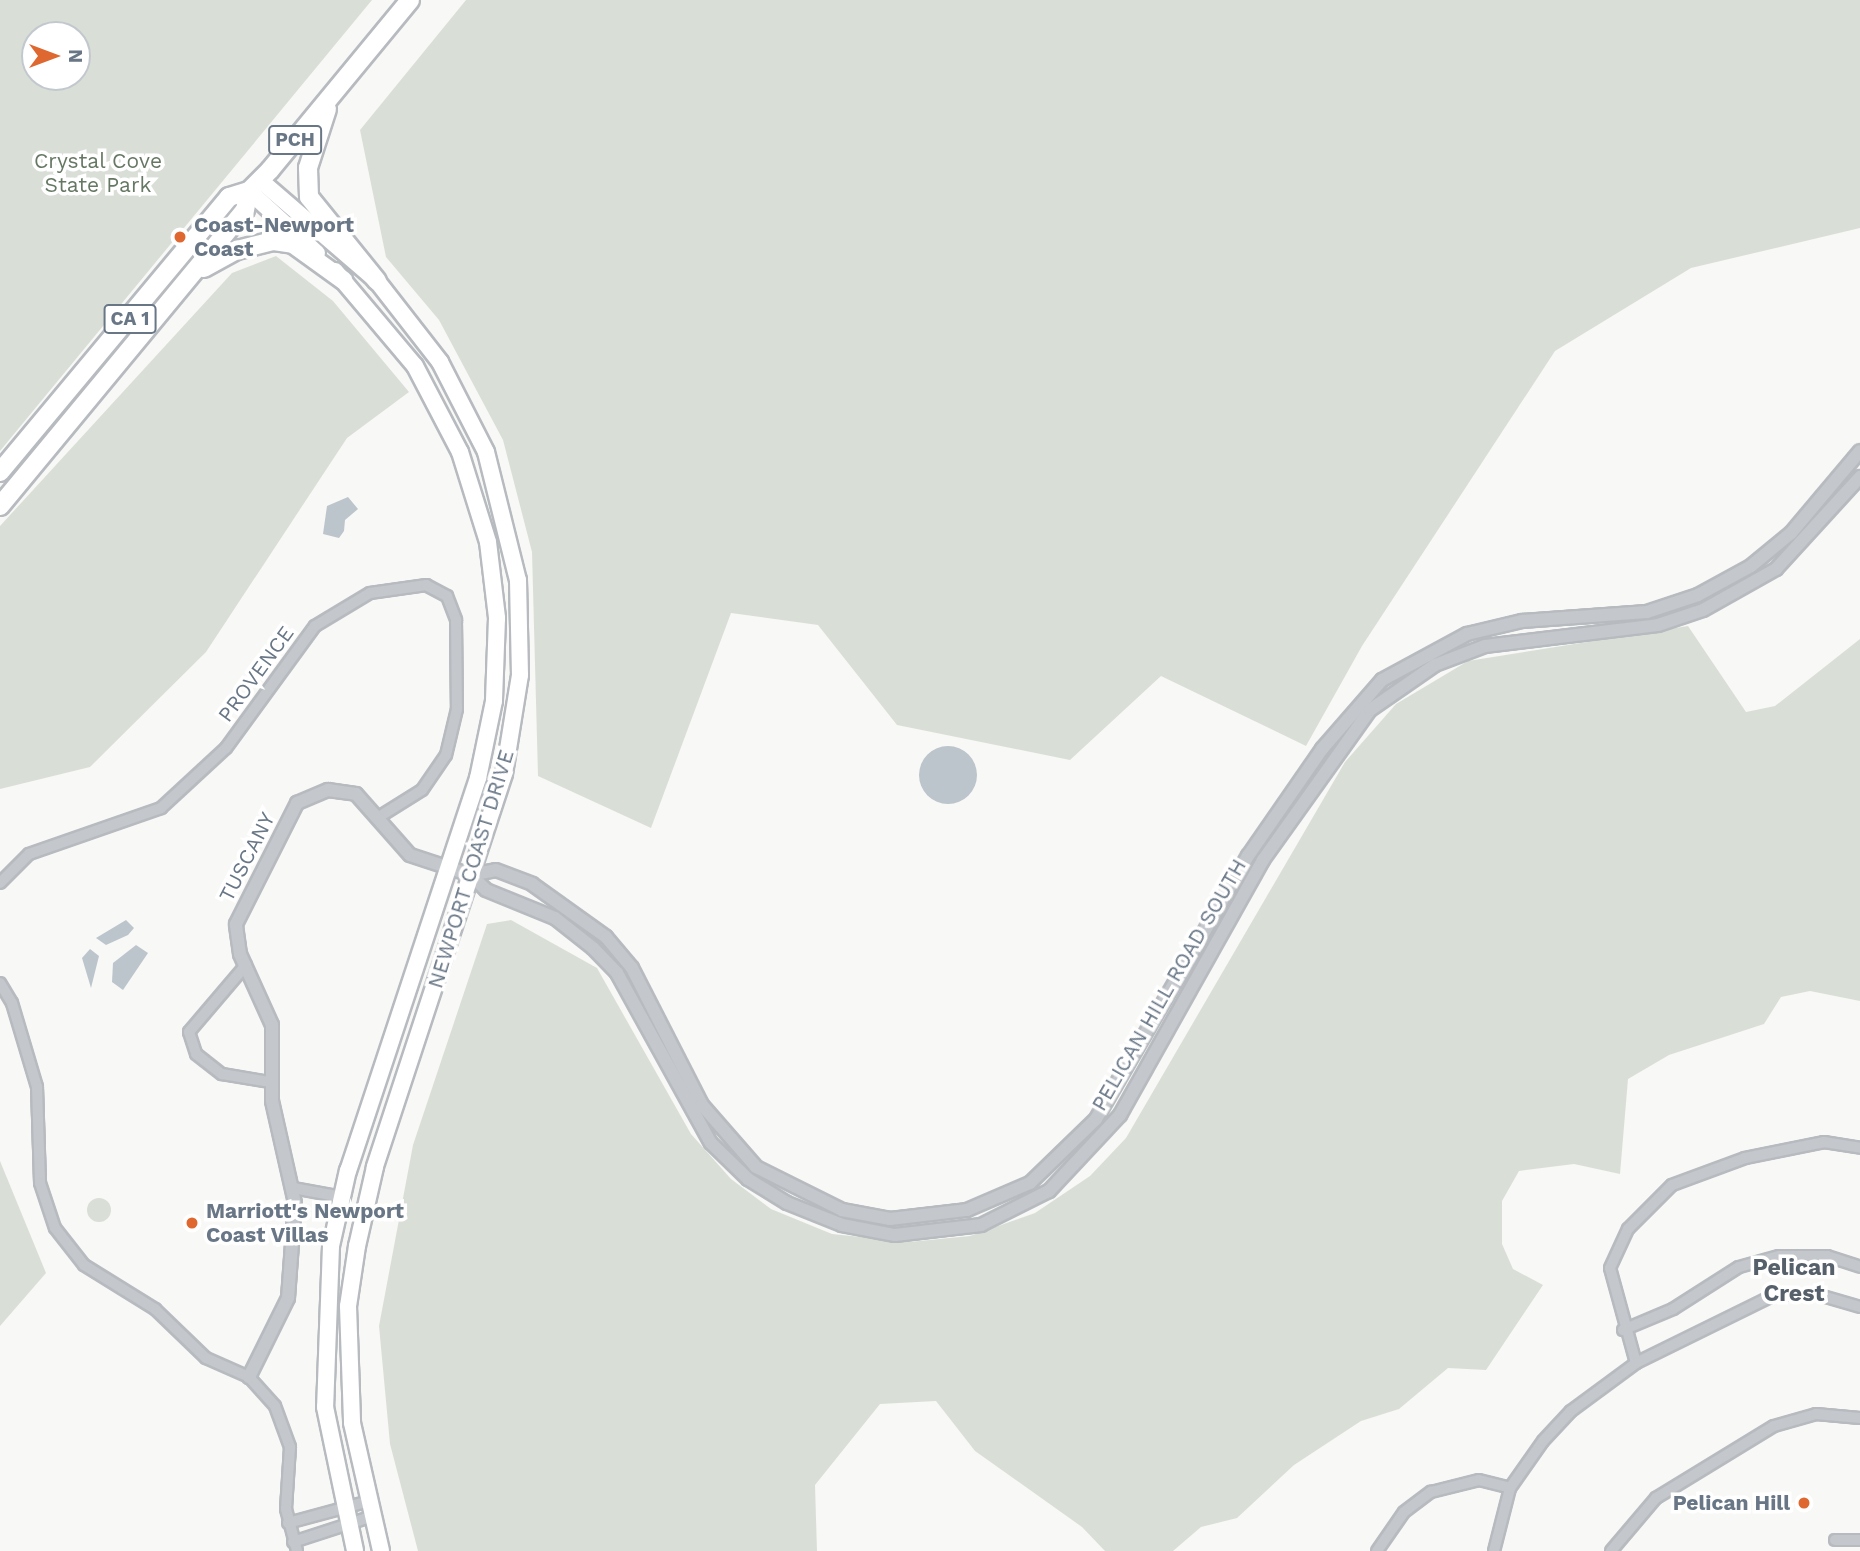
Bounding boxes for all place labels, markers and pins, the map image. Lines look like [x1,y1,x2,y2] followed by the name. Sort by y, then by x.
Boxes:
[194,212,354,262] place label: Coast-Newport Coast
[172,229,188,245] marker: Coast-Newport Coast
[206,1198,404,1248] place label: Marriott's Newport Coast Villas
[184,1215,200,1231] marker: Marriott's Newport Coast Villas
[1673,1490,1790,1516] place label: Pelican Hill
[1796,1495,1812,1511] marker: Pelican Hill

